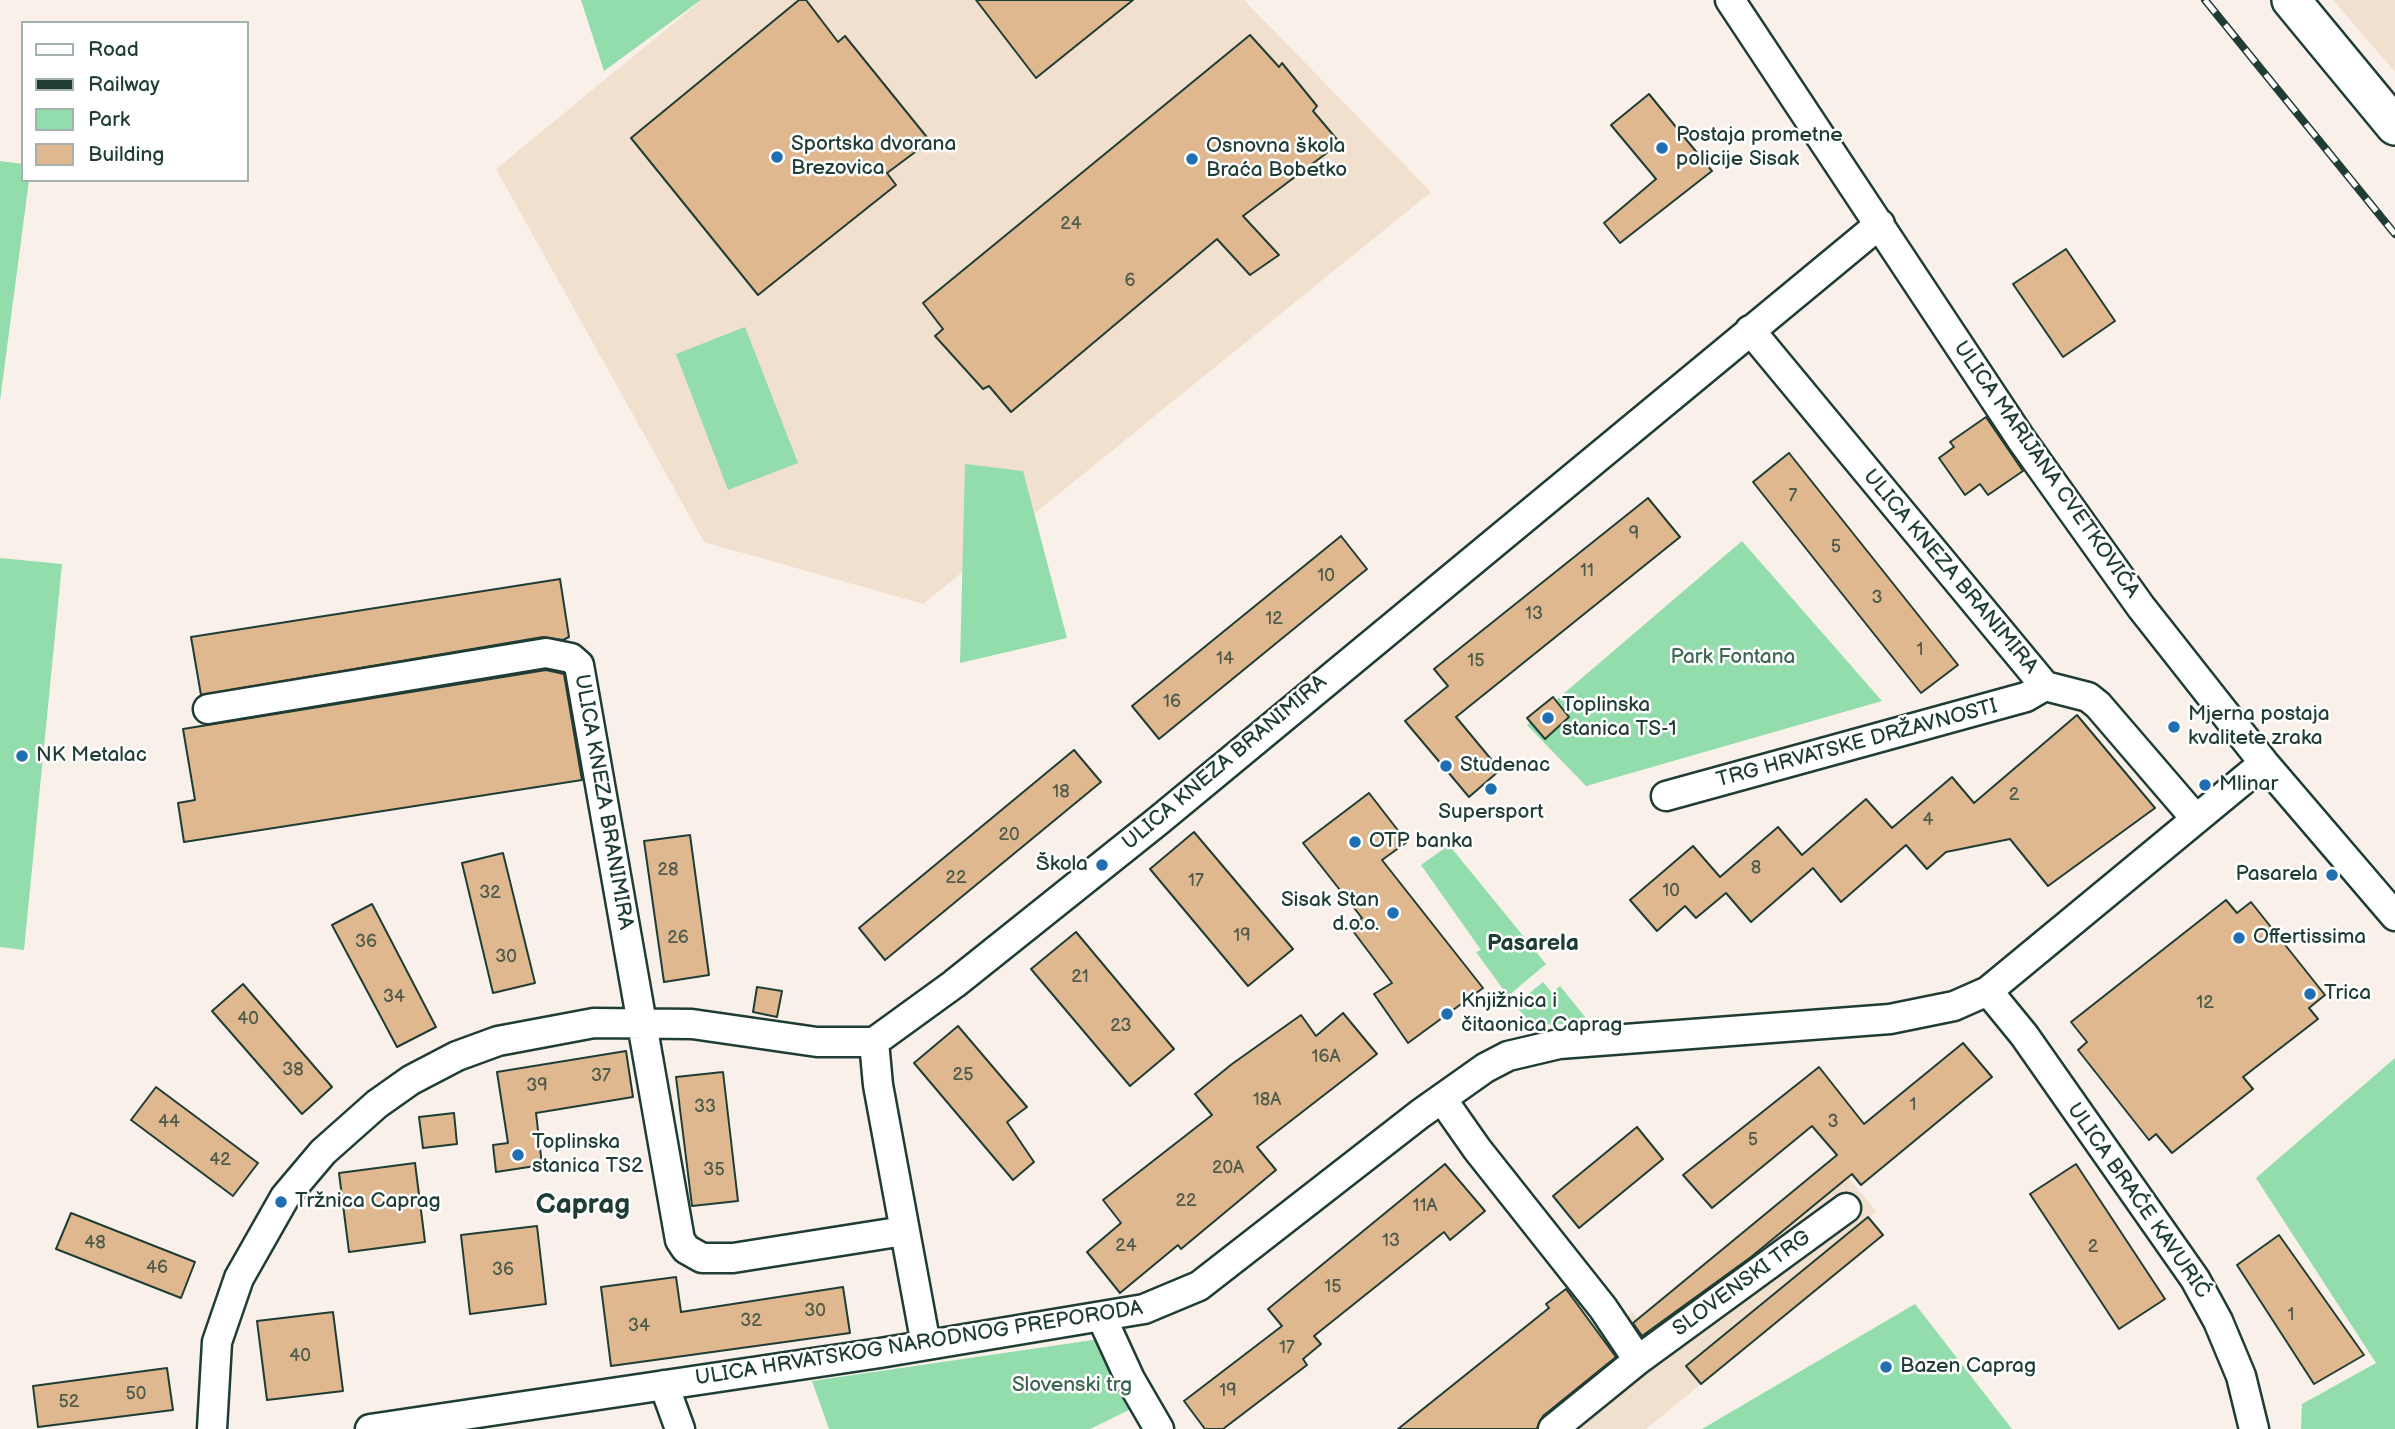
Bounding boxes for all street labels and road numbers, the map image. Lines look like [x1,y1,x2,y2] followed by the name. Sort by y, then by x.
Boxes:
[1948,337,2144,603] street label: ULICA MARIJANA CVETKOVIĆA
[1857,465,2043,679] street label: ULICA KNEZA BRANIMIRA
[1118,670,1332,856] street label: ULICA KNEZA BRANIMIRA
[568,672,638,932] street label: ULICA KNEZA BRANIMIRA
[1714,694,2000,794] street label: TRG HRVATSKE DRŽAVNOSTI
[2061,1098,2215,1304] street label: ULICA BRAĆE KAVURIĆ
[1668,1226,1816,1342] street label: SLOVENSKI TRG
[693,1296,1145,1392] street label: ULICA HRVATSKOG NARODNOG PREPORODA

